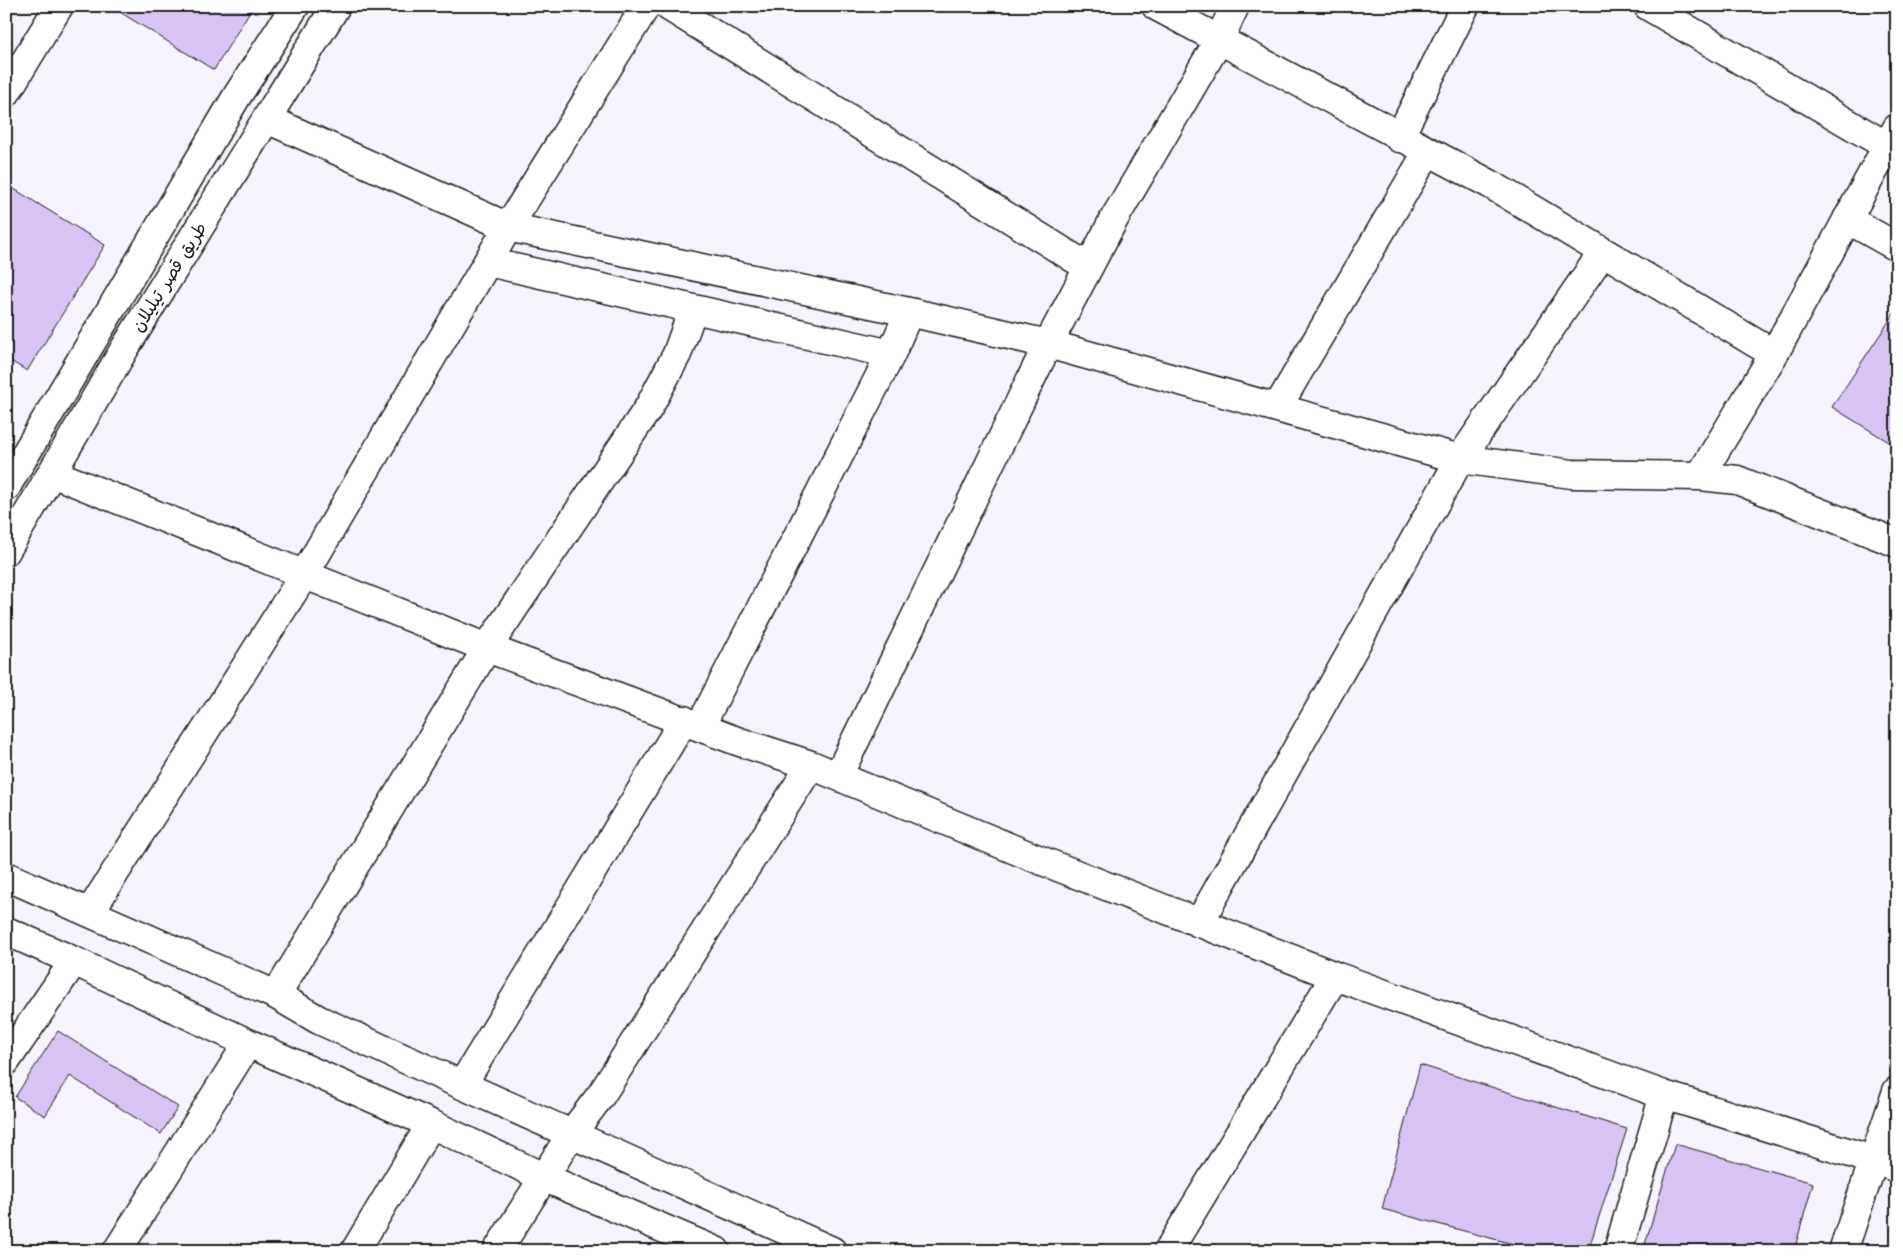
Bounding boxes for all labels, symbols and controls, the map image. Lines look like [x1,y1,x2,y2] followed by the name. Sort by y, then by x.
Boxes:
[126,217,212,337] street label: طريق قصر تيليلان

